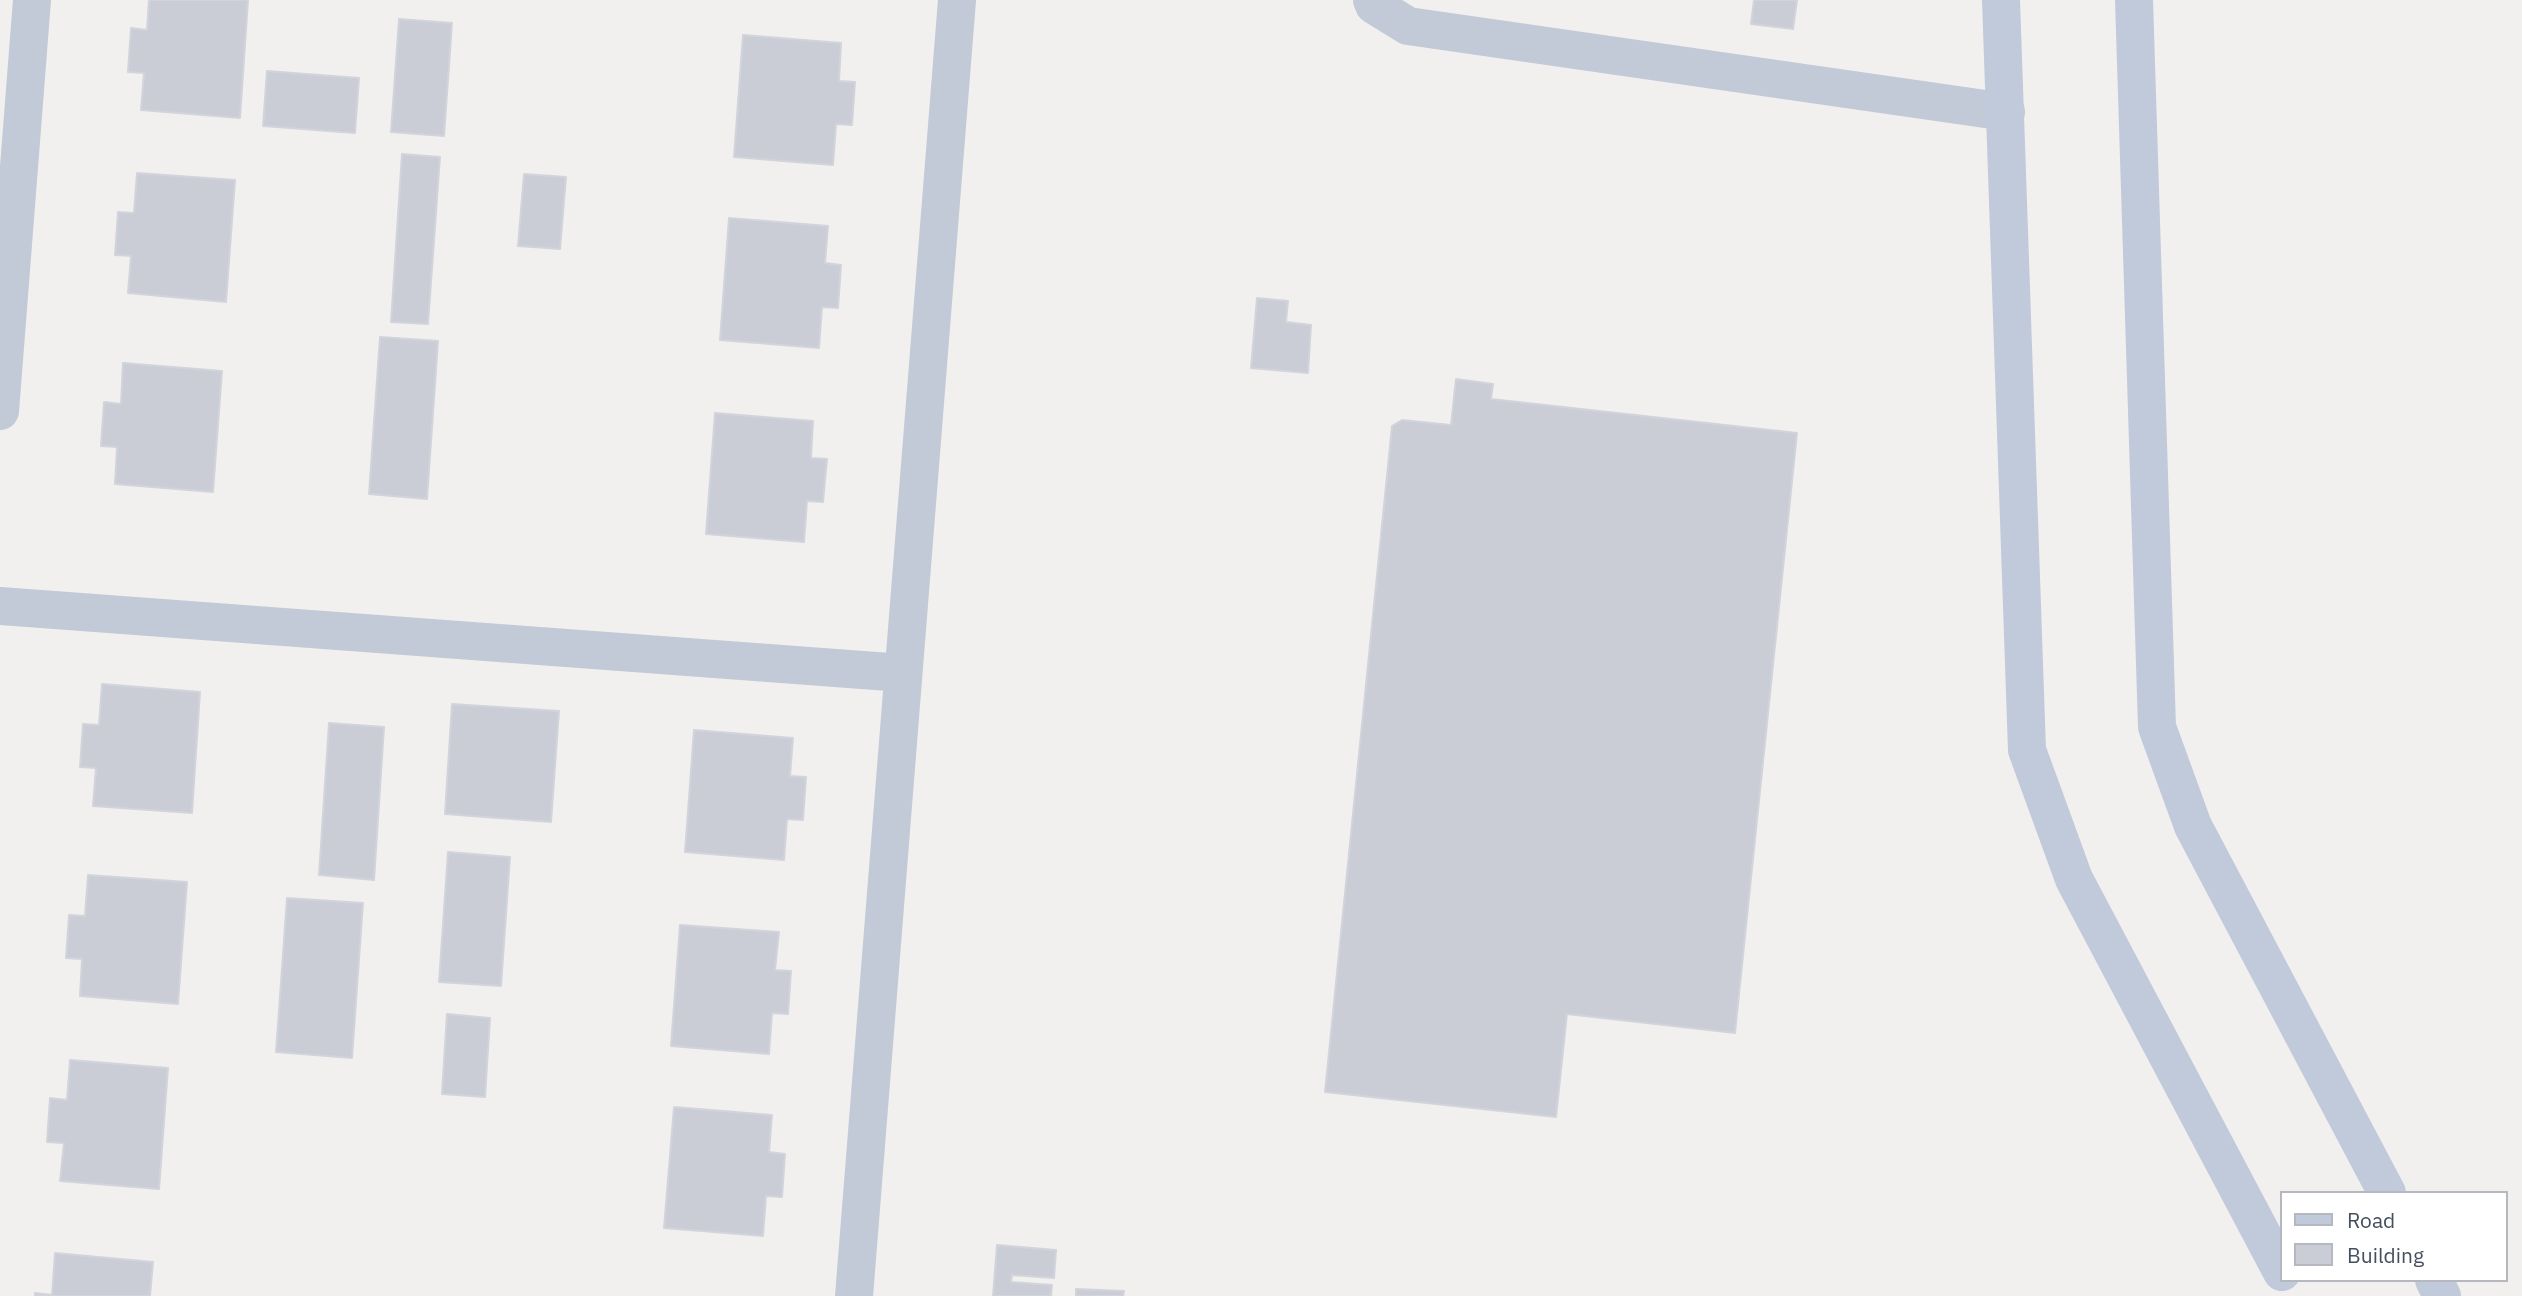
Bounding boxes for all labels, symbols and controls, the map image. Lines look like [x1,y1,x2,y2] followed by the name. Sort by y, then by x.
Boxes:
[2280,1191,2508,1282] legend
[2347,1206,2395,1234] text: Road
[2347,1241,2424,1269] text: Building

